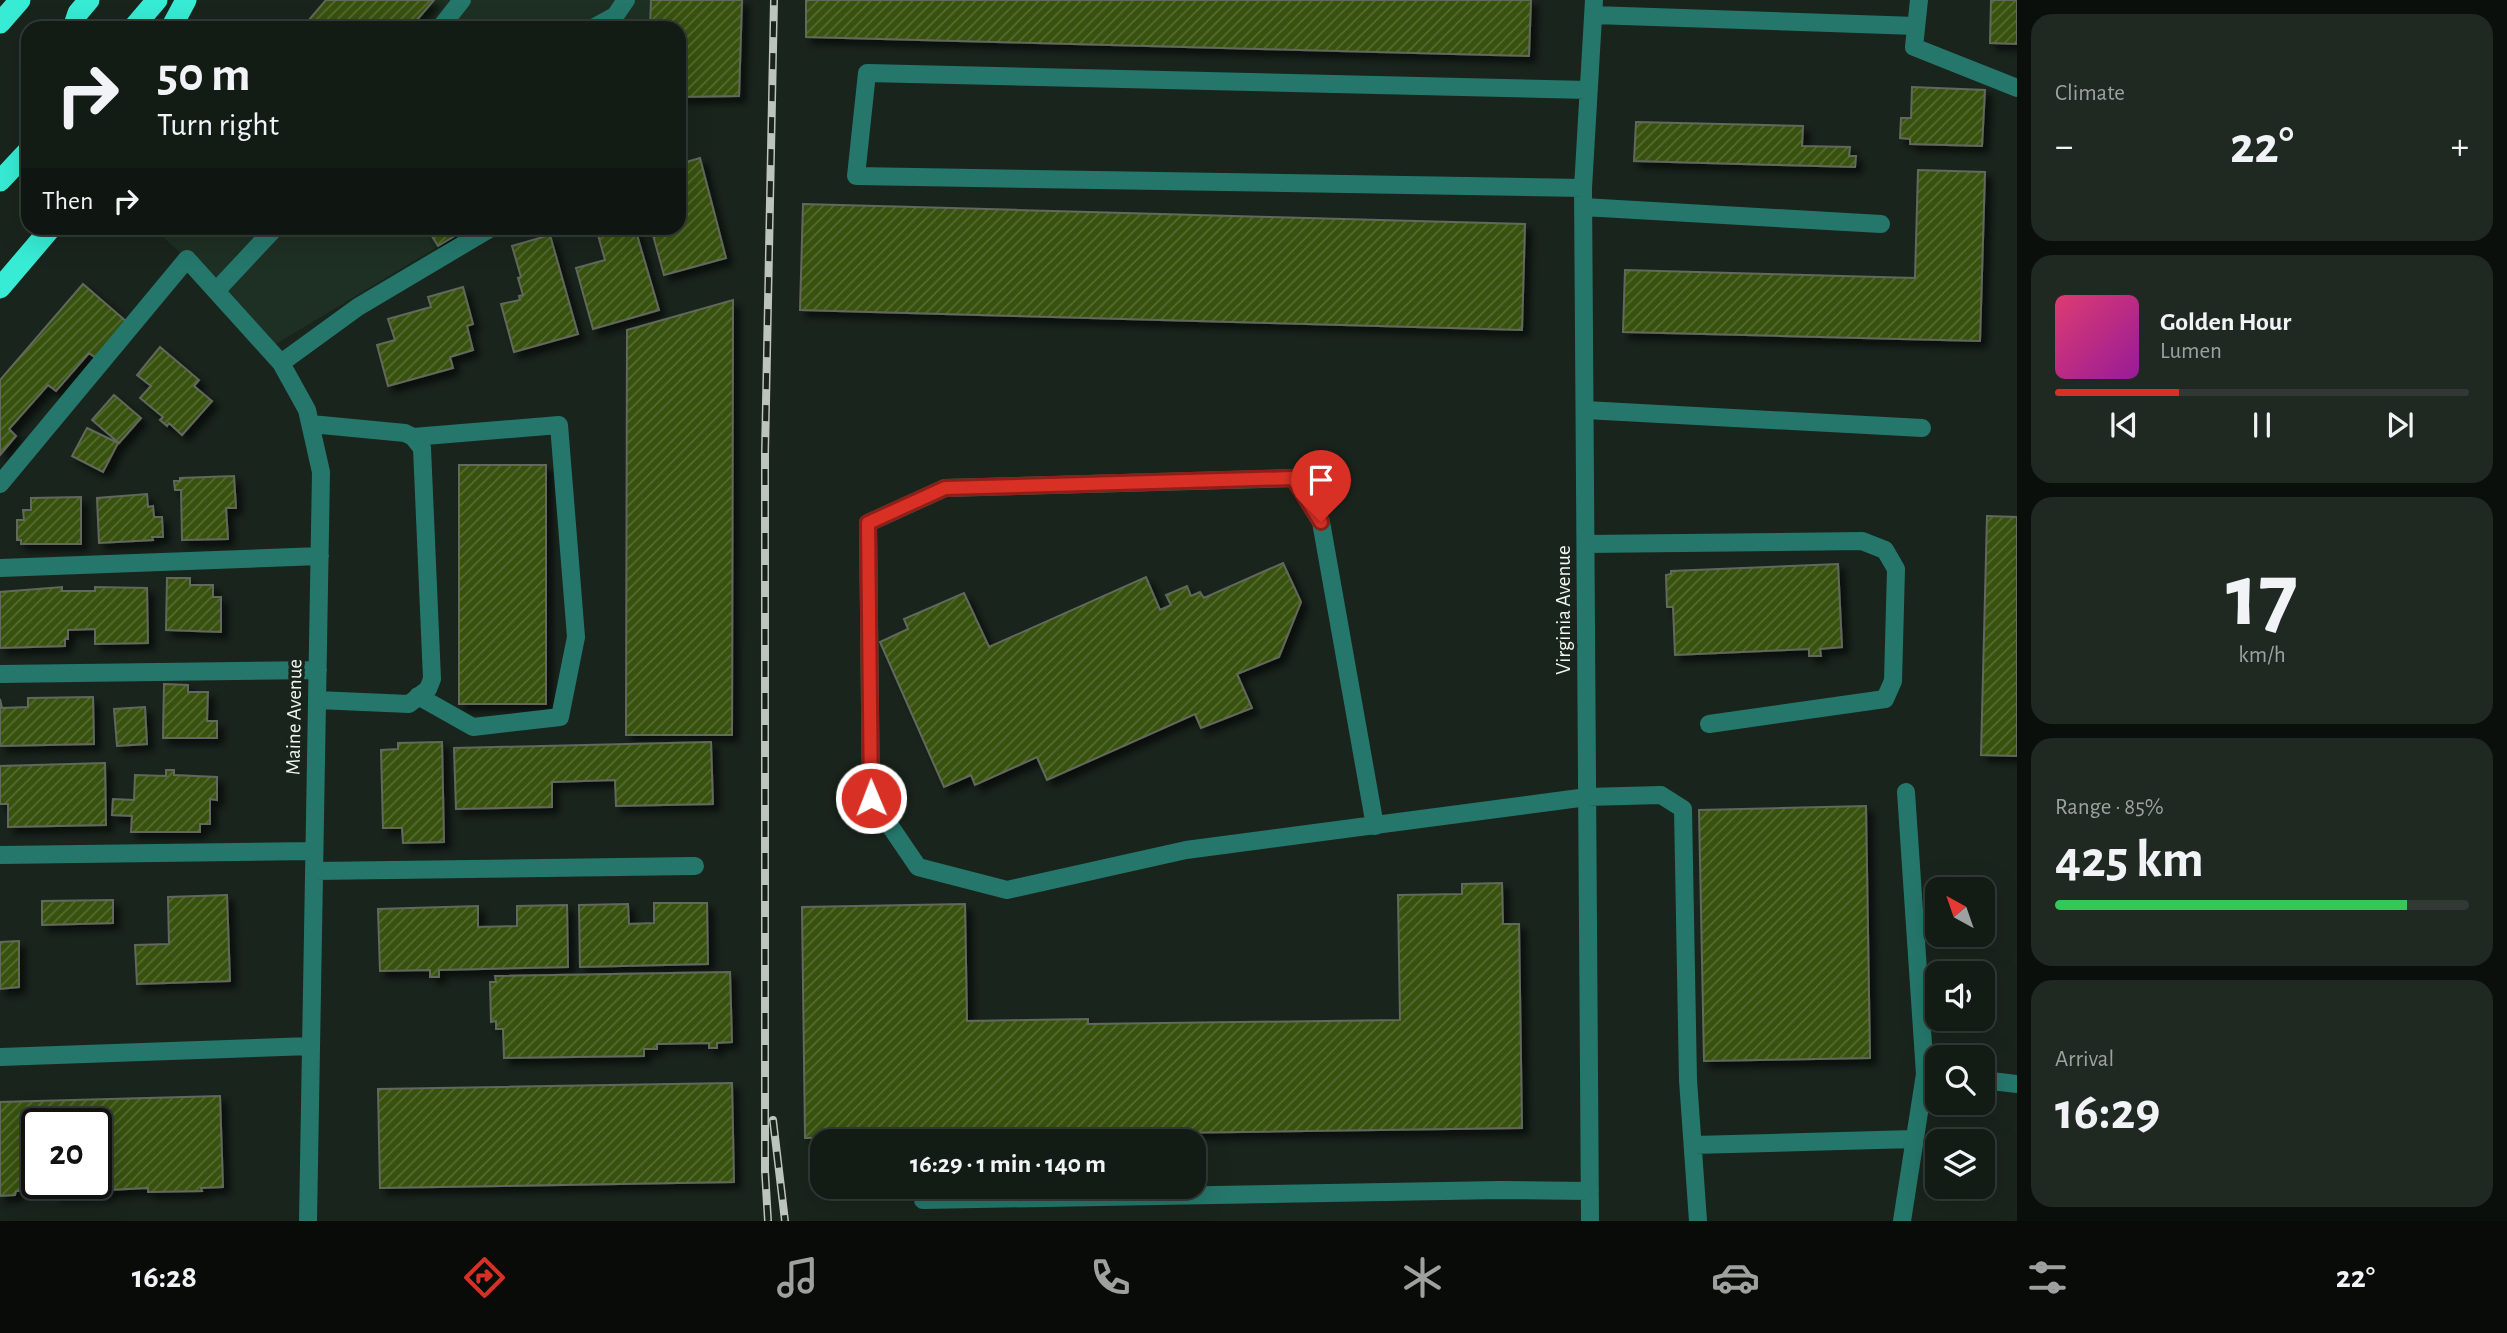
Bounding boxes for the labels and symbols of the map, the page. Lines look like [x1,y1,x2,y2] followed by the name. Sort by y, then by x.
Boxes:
[1291,450,1351,522] pin
[1553,545,1574,675] street label: Virginia Avenue
[282,659,306,775] street label: Maine Avenue
[834,761,908,835] position arrow
[1925,877,1995,947] north arrow
[21,1108,112,1199] speed limit sign: 20

